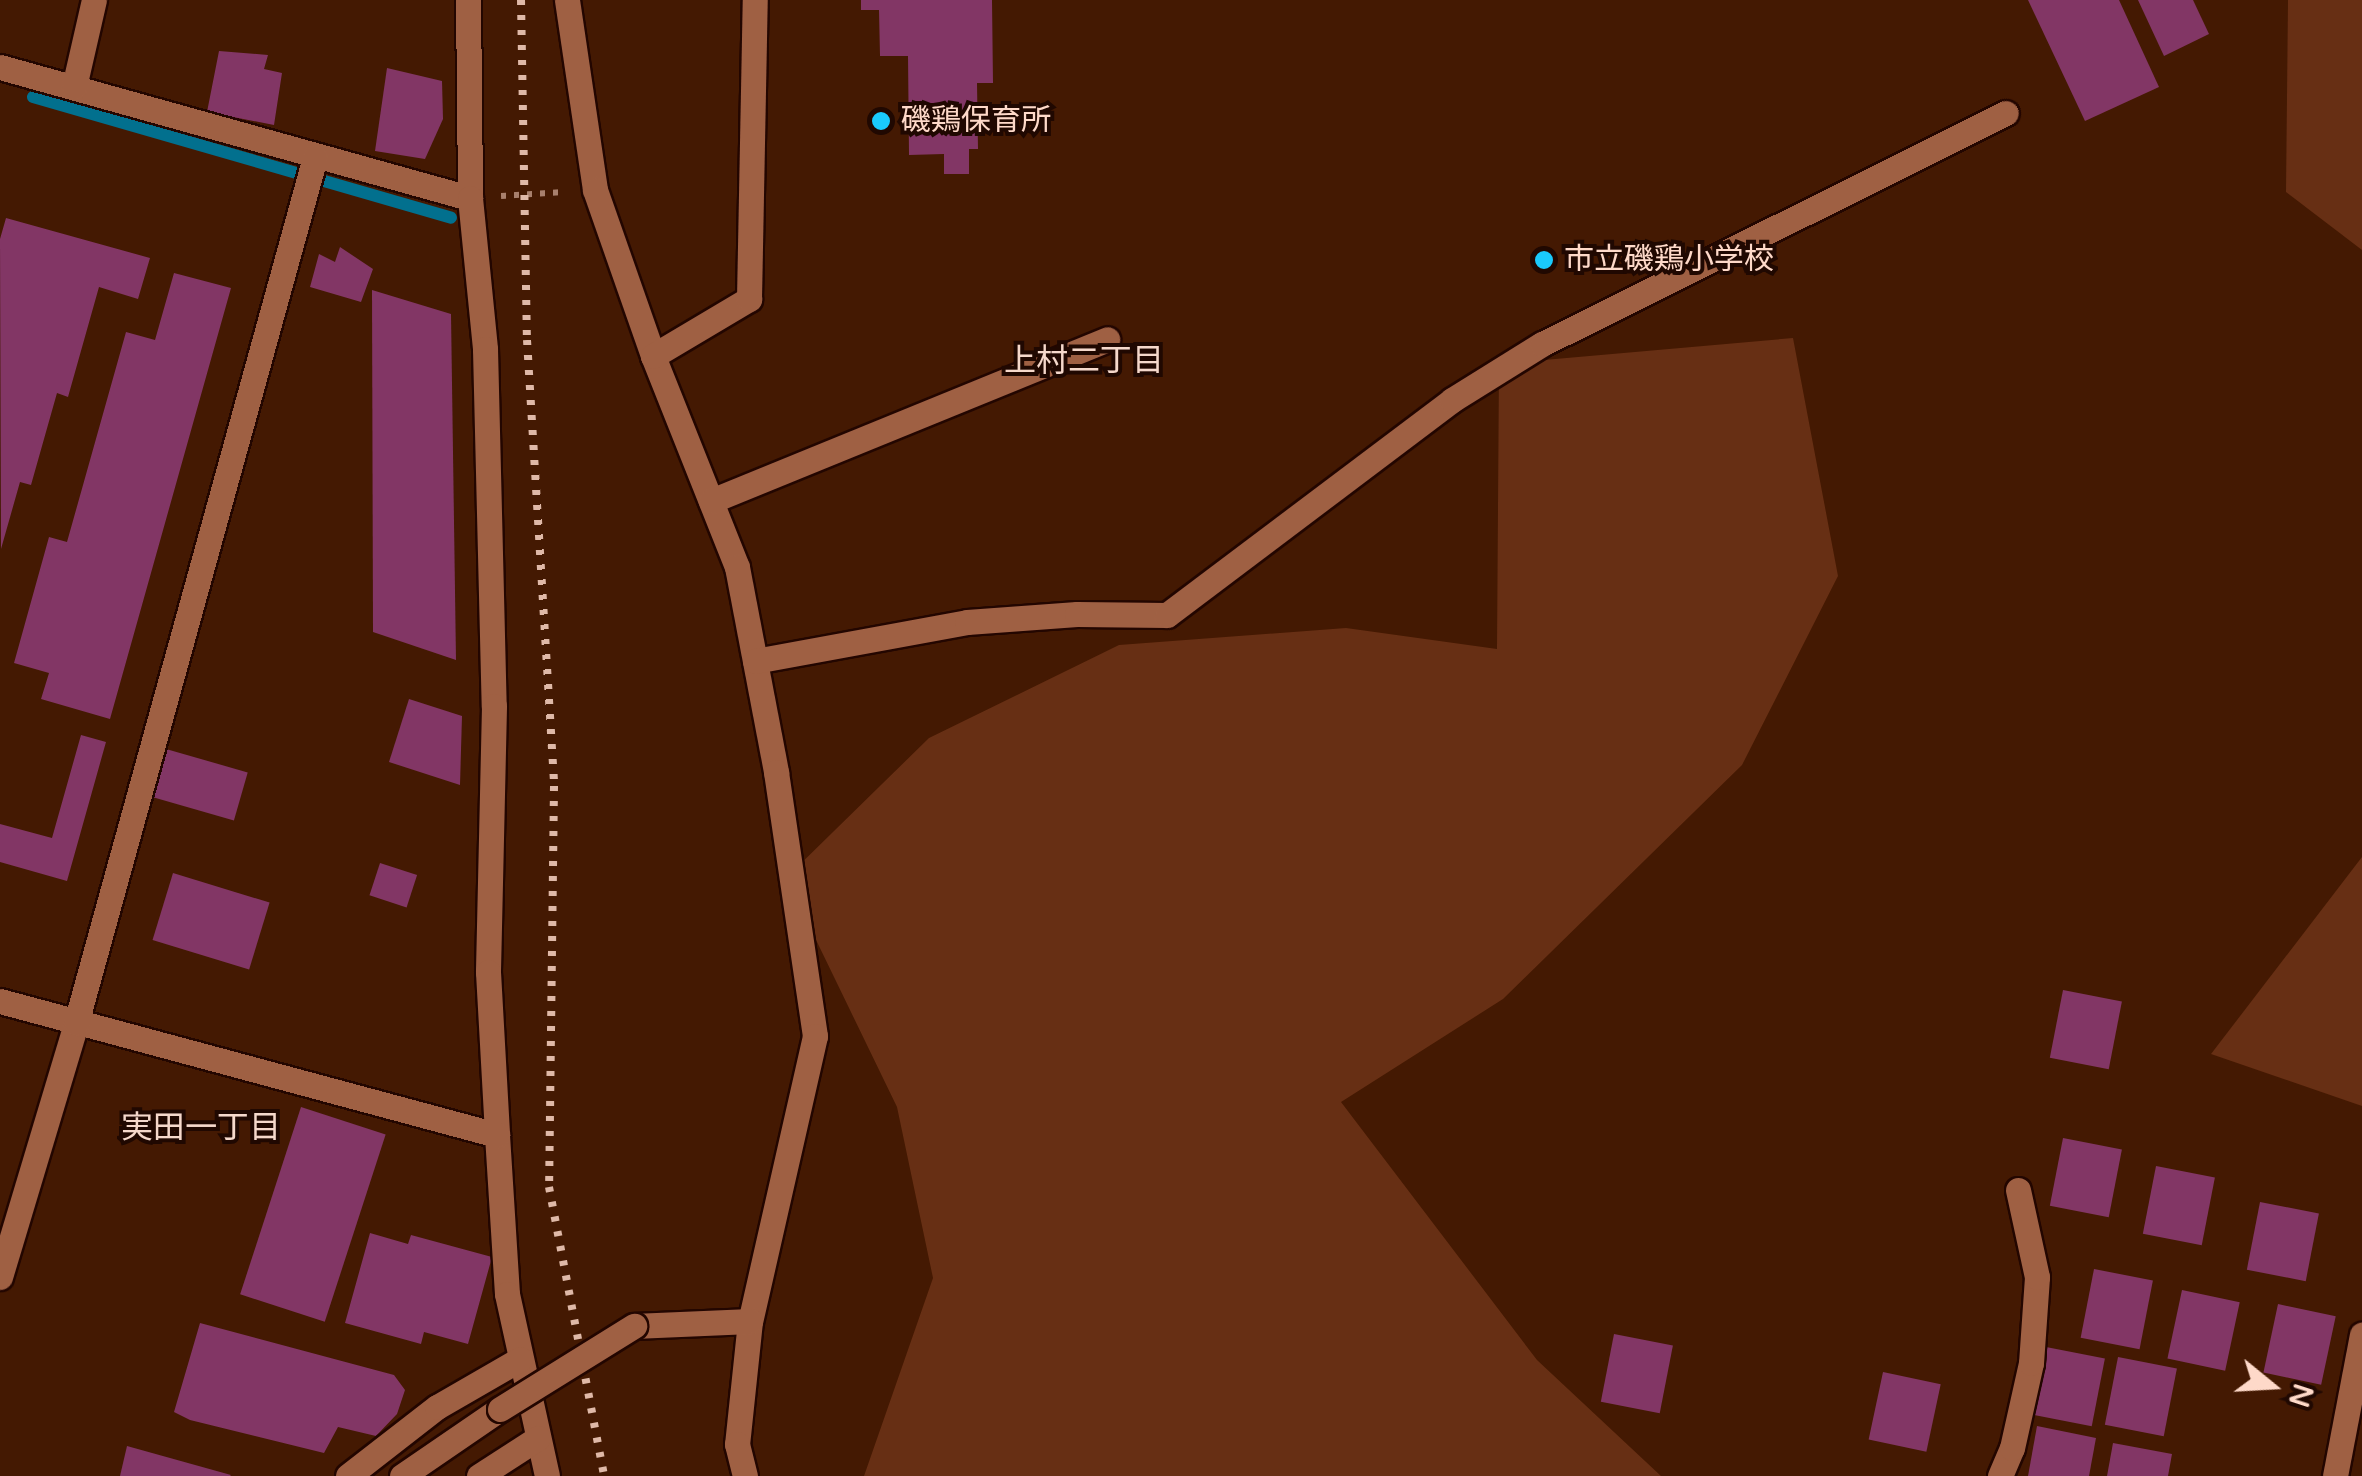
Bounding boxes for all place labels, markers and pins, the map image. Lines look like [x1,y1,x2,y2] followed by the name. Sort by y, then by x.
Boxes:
[901,103,1051,139] place label: 磯鶏保育所
[870,110,892,132] marker: 磯鶏保育所
[1564,242,1774,278] place label: 市立磯鶏小学校
[1533,249,1555,271] marker: 市立磯鶏小学校

